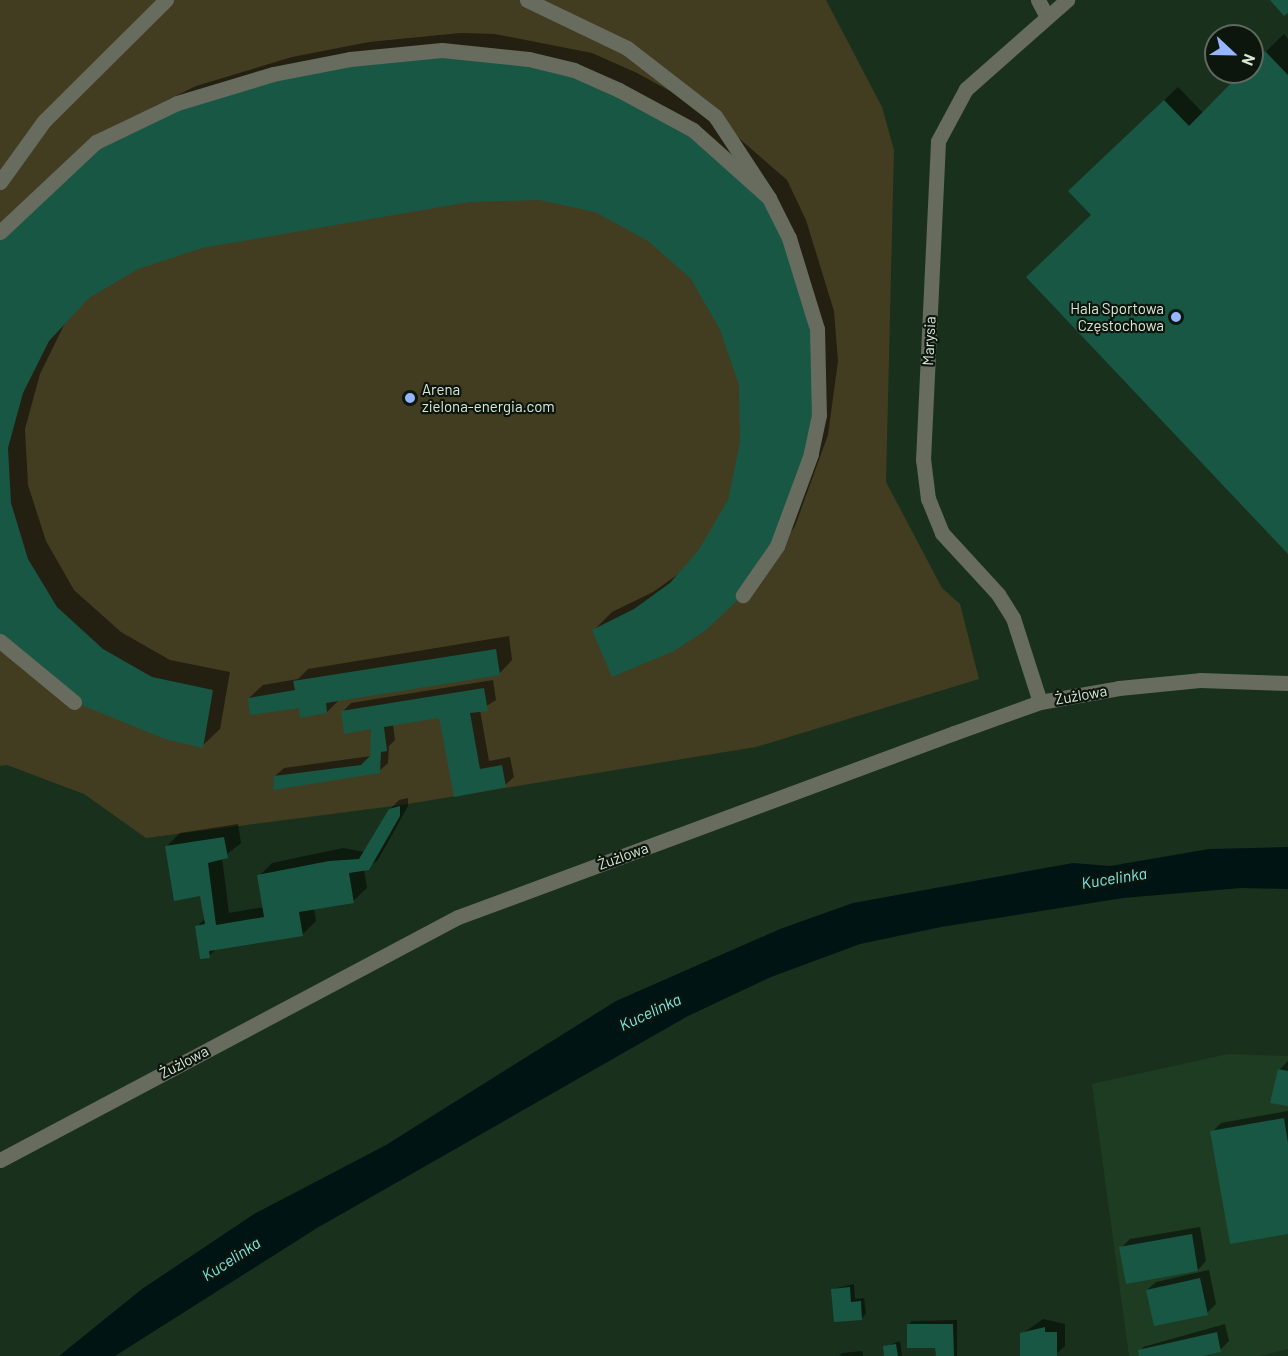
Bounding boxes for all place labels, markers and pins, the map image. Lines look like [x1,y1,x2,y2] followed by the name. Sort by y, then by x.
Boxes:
[1070,299,1164,334] place label: Hala Sportowa Częstochowa
[1169,310,1183,324] marker: Hala Sportowa Częstochowa
[422,380,555,415] place label: Arena zielona-energia.com
[403,391,417,405] marker: Arena zielona-energia.com

